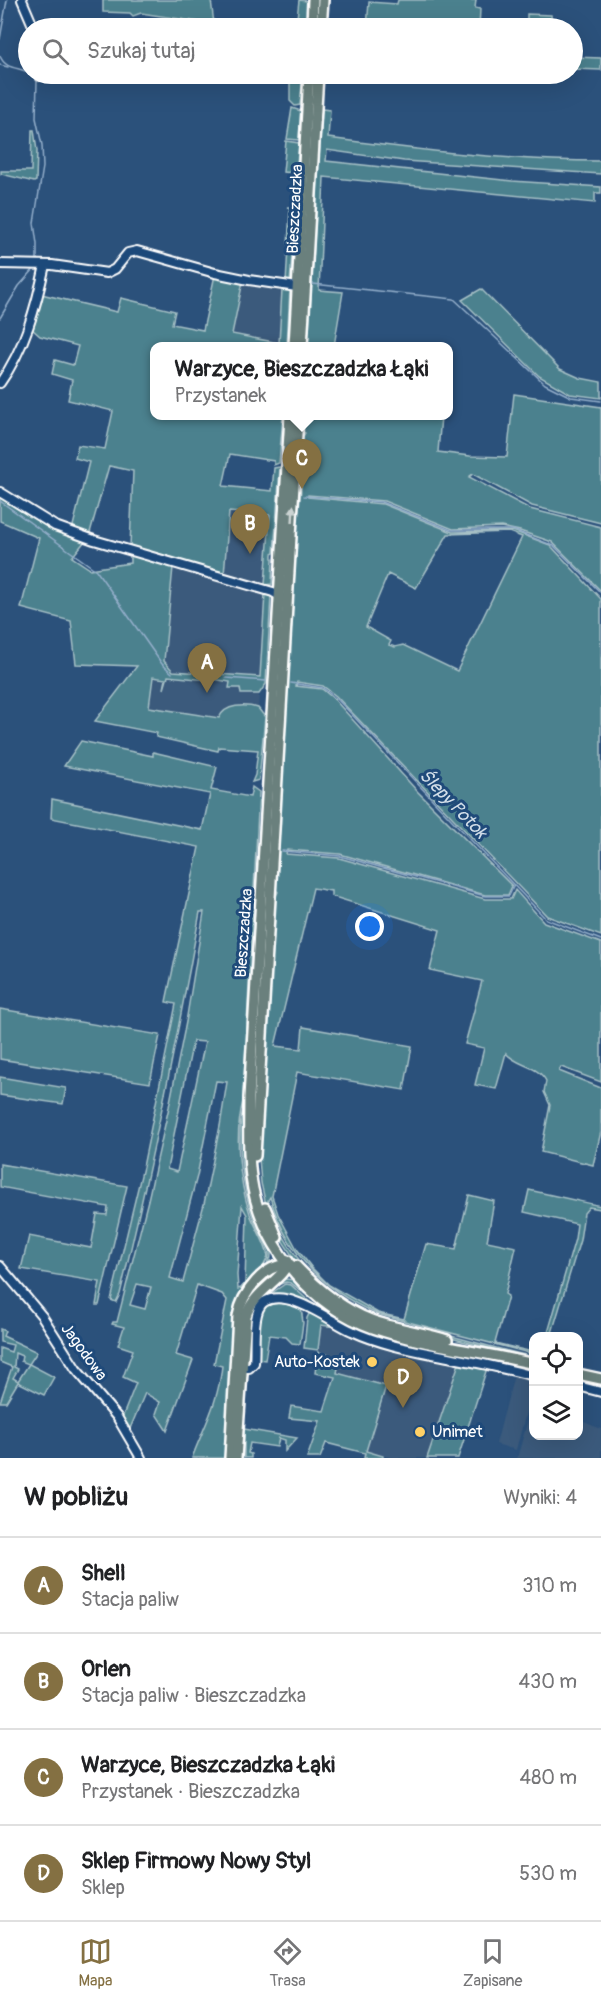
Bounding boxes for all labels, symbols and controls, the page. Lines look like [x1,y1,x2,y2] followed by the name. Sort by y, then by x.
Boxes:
[18,18,583,84] search box
[39,35,72,68] icon: search
[87,37,196,65] text: Szukaj tutaj
[283,164,307,254] street label: Bieszczadzka
[150,342,453,420] popup
[175,355,428,383] text: Warzyce, Bieszczadzka Łąki
[175,383,267,408] text: Przystanek
[282,440,322,489] pin: C
[230,504,270,554] pin: B
[289,505,298,524] one-way arrow
[188,644,226,693] pin: A
[414,764,493,845] water label: Ślepy Potok
[231,888,257,978] street label: Bieszczadzka
[355,912,384,941] your location
[57,1319,111,1385] street label: Jagodowa
[529,1332,583,1440] map controls
[529,1332,583,1386] button: locate
[274,1352,360,1372] place label: Auto-Kostek
[365,1355,379,1369] marker: Auto-Kostek
[384,1358,422,1408] pin: D
[529,1386,583,1440] button: layers
[432,1422,483,1442] place label: Unimet
[413,1425,427,1439] marker: Unimet
[24,1481,128,1513] text: W pobliżu
[503,1485,577,1510] text: Wyniki: 4
[81,1559,125,1587] text: Shell
[37,1573,50,1598] text: A
[522,1573,577,1598] text: 310 m
[81,1587,179,1612] text: Stacja paliw
[81,1655,131,1683] text: Orlen
[38,1669,49,1694] text: B
[518,1669,577,1694] text: 430 m
[81,1683,306,1708] text: Stacja paliw · Bieszczadzka
[81,1751,335,1779] text: Warzyce, Bieszczadzka Łąki
[37,1765,50,1790] text: C
[520,1765,577,1790] text: 480 m
[81,1779,300,1804] text: Przystanek · Bieszczadzka
[81,1847,311,1875] text: Sklep Firmowy Nowy Styl
[37,1861,50,1886] text: D
[519,1861,577,1886] text: 530 m
[81,1875,125,1900] text: Sklep
[79,1935,112,1991] tab: Mapa
[269,1935,306,1991] tab: Trasa
[463,1935,522,1991] tab: Zapisane

